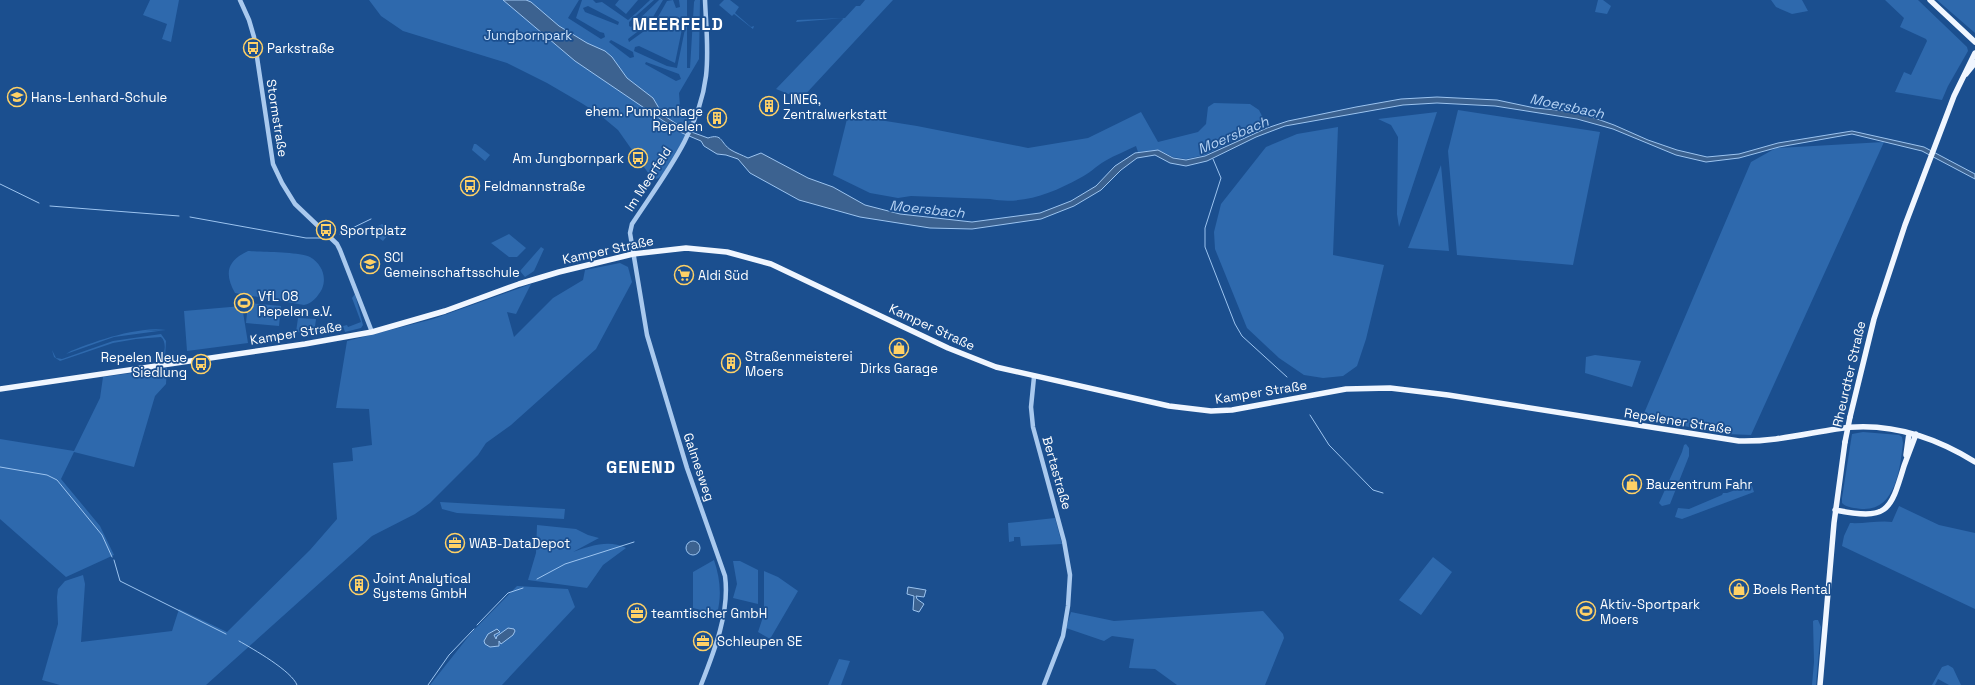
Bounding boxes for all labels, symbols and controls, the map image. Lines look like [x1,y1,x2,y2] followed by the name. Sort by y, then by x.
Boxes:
[632,13,724,35] district label: MEERFELD
[484,27,572,44] park label: Jungbornpark
[242,37,264,59] bus stop icon: Parkstraße
[267,40,335,57] place label: Parkstraße
[262,78,292,158] street label: Stormstraße
[6,86,28,108] school or university icon: Hans-Lenhard-Schule
[31,89,167,106] place label: Hans-Lenhard-Schule
[1528,89,1606,123] water label: Moersbach
[783,91,887,123] place label: LINEG, Zentralwerkstatt
[758,95,780,117] building icon: LINEG, Zentralwerkstatt
[585,103,703,135] place label: ehem. Pumpanlage Repelen
[706,107,728,129] building icon: ehem. Pumpanlage Repelen
[1195,112,1272,158] water label: Moersbach
[621,143,675,215] street label: Im Meerfeld
[627,147,649,169] bus stop icon: Am Jungbornpark
[513,150,624,167] place label: Am Jungbornpark
[459,175,481,197] bus stop icon: Feldmannstraße
[484,178,585,195] place label: Feldmannstraße
[889,196,966,222] water label: Moersbach
[315,219,337,241] bus stop icon: Sportplatz
[340,222,407,239] place label: Sportplatz
[561,232,655,268] street label: Kamper Straße
[384,249,520,281] place label: SCI Gemeinschaftsschule
[359,253,381,275] school or university icon: SCI Gemeinschaftsschule
[673,264,695,286] supermarket icon: Aldi Süd
[698,267,749,284] place label: Aldi Süd
[258,288,332,320] place label: VfL 08 Repelen e.V.
[233,292,255,314] sports icon: VfL 08 Repelen e.V.
[886,300,978,354] street label: Kamper Straße
[249,317,343,349] street label: Kamper Straße
[1829,319,1869,429] street label: Rheurdter Straße
[888,337,910,359] shop icon: Dirks Garage
[745,348,853,380] place label: Straßenmeisterei Moers
[101,349,187,381] place label: Repelen Neue Siedlung
[720,352,742,374] building icon: Straßenmeisterei Moers
[190,353,212,375] bus stop icon: Repelen Neue Siedlung
[860,360,938,377] place label: Dirks Garage
[1214,376,1308,408] street label: Kamper Straße
[1623,404,1733,438] street label: Repelener Straße
[679,431,719,503] street label: Galmesweg
[1038,434,1076,512] street label: Bertastraße
[606,456,676,478] district label: GENEND
[1621,473,1643,495] shop icon: Bauzentrum Fahr
[1646,476,1753,493] place label: Bauzentrum Fahr
[444,532,466,554] office icon: WAB-DataDepot
[469,535,570,552] place label: WAB-DataDepot
[373,570,471,602] place label: Joint Analytical Systems GmbH
[348,574,370,596] building icon: Joint Analytical Systems GmbH
[1728,578,1750,600] shop icon: Boels Rental
[1753,581,1831,598] place label: Boels Rental
[1600,596,1700,628] place label: Aktiv-Sportpark Moers
[1575,600,1597,622] sports icon: Aktiv-Sportpark Moers
[626,602,648,624] office icon: teamtischer GmbH
[651,605,767,622] place label: teamtischer GmbH
[692,630,714,652] office icon: Schleupen SE
[717,633,802,650] place label: Schleupen SE

